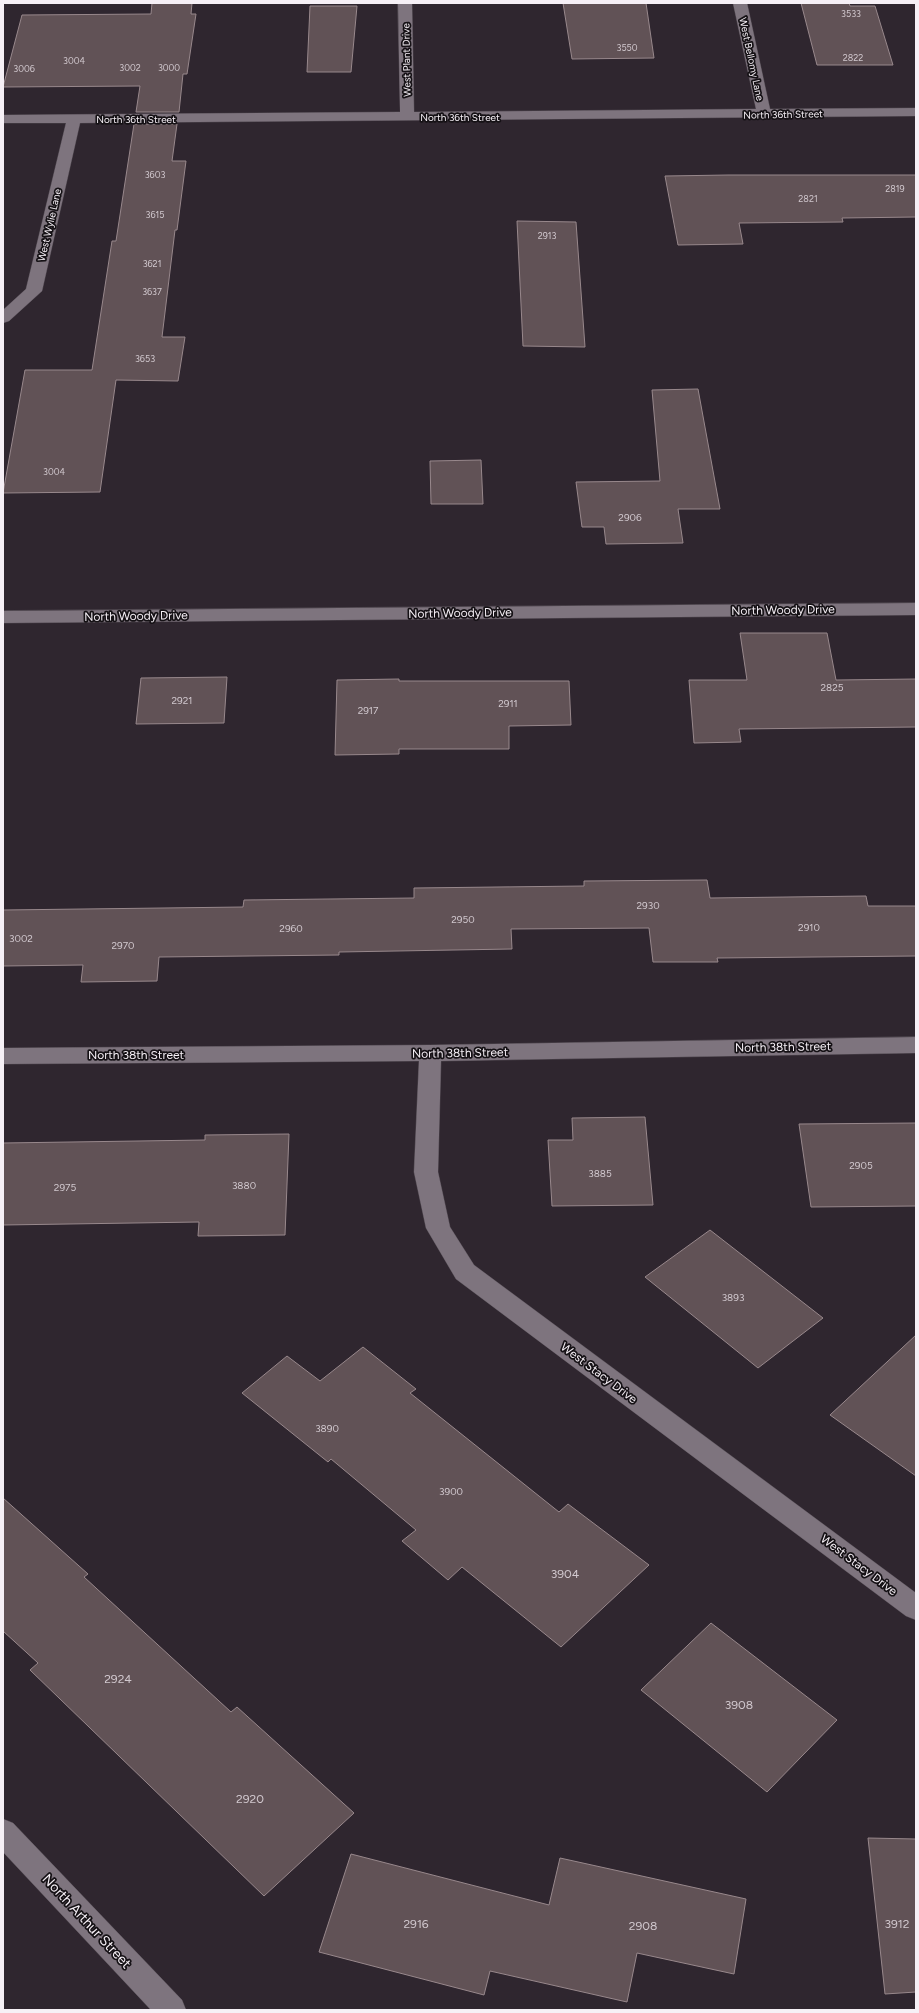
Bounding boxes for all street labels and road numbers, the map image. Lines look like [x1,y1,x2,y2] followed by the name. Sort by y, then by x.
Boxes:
[736,16,767,102] street label: West Bellomy Lane
[399,23,414,97] street label: West Plant Drive
[743,107,823,122] street label: North 36th Street
[420,111,500,124] street label: North 36th Street
[96,113,176,126] street label: North 36th Street
[35,187,64,263] street label: West Wylie Lane
[731,602,835,618] street label: North Woody Drive
[408,605,512,621] street label: North Woody Drive
[84,608,188,624] street label: North Woody Drive
[735,1039,832,1055] street label: North 38th Street
[412,1045,509,1061] street label: North 38th Street
[88,1048,185,1062] street label: North 38th Street
[558,1340,640,1407] street label: West Stacy Drive
[818,1532,900,1599] street label: West Stacy Drive
[39,1871,135,1972] street label: North Arthur Street

